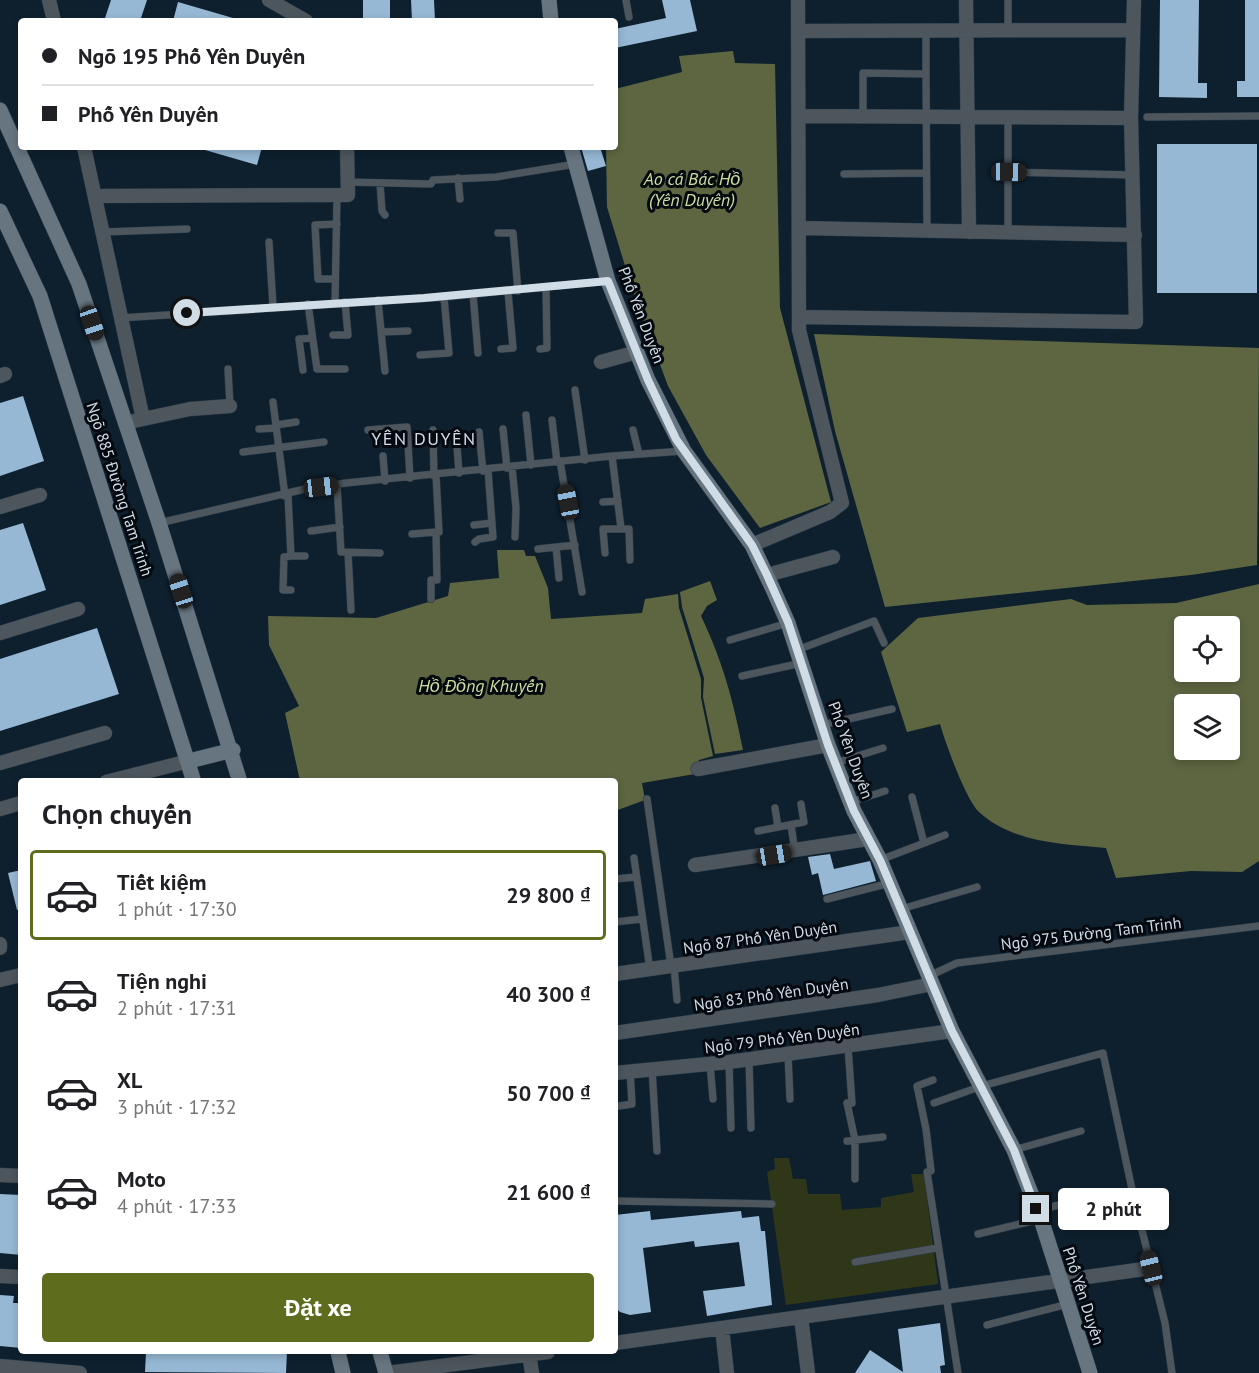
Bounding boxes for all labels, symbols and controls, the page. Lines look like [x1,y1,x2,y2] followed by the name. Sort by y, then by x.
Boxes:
[78,42,305,70] text: Ngõ 195 Phố Yên Duyên
[78,100,219,128] text: Phố Yên Duyên
[991,163,1027,181] car
[643,167,740,211] water label: Ao cá Bác Hồ (Yên Duyên)
[614,264,670,366] street label: Phố Yên Duyên
[173,299,200,326] route start
[78,303,106,343] car
[82,399,158,579] street label: Ngõ 885 Đường Tam Trinh
[371,427,477,450] district label: YÊN DUYÊN
[302,476,340,498] car
[556,483,580,521] car
[167,571,195,611] car
[1174,616,1240,760] map controls
[1174,616,1240,682] button: locate
[418,674,544,697] water label: Hồ Đồng Khuyến
[1174,694,1240,760] button: layers
[824,699,878,801] street label: Phố Yên Duyên
[42,797,192,831] text: Chọn chuyến
[755,843,793,867] car
[45,868,99,922] icon: car
[117,868,207,896] text: Tiết kiệm
[506,881,591,909] text: 29 800 ₫
[117,896,237,922] text: 1 phút · 17:30
[1000,912,1182,954] street label: Ngõ 975 Đường Tam Trinh
[682,916,838,958] street label: Ngõ 87 Phố Yên Duyên
[45,967,99,1021] icon: car
[117,967,207,995] text: Tiện nghi
[692,973,850,1015] street label: Ngõ 83 Phố Yên Duyên
[506,980,591,1008] text: 40 300 ₫
[117,995,237,1021] text: 2 phút · 17:31
[703,1019,861,1057] street label: Ngõ 79 Phố Yên Duyên
[45,1066,99,1120] icon: car
[117,1066,142,1094] text: XL
[506,1079,591,1107] text: 50 700 ₫
[117,1094,237,1120] text: 3 phút · 17:32
[45,1165,99,1219] icon: car
[117,1165,166,1193] text: Moto
[506,1178,591,1206] text: 21 600 ₫
[1057,1188,1168,1230] callout: 2 phút
[117,1193,237,1219] text: 4 phút · 17:33
[1022,1195,1049,1222] route end
[1086,1196,1141,1222] text: 2 phút
[1059,1244,1109,1348] street label: Phố Yên Duyên
[1138,1248,1164,1288] car
[42,1273,594,1342] button: Đặt xe

